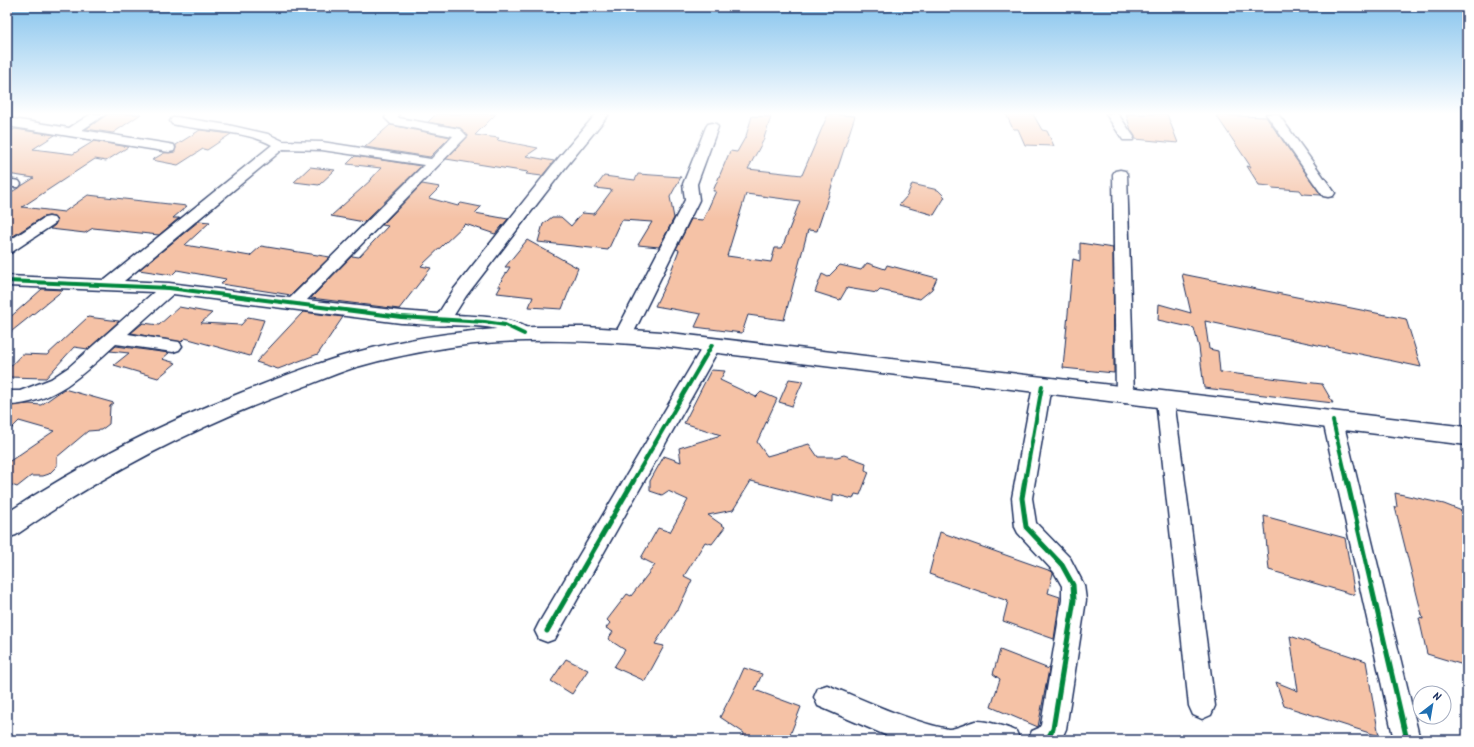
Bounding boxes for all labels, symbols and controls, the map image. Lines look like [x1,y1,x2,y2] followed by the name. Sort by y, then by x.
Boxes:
[1412,685,1452,725] north arrow
[1429,688,1444,707] text: N

